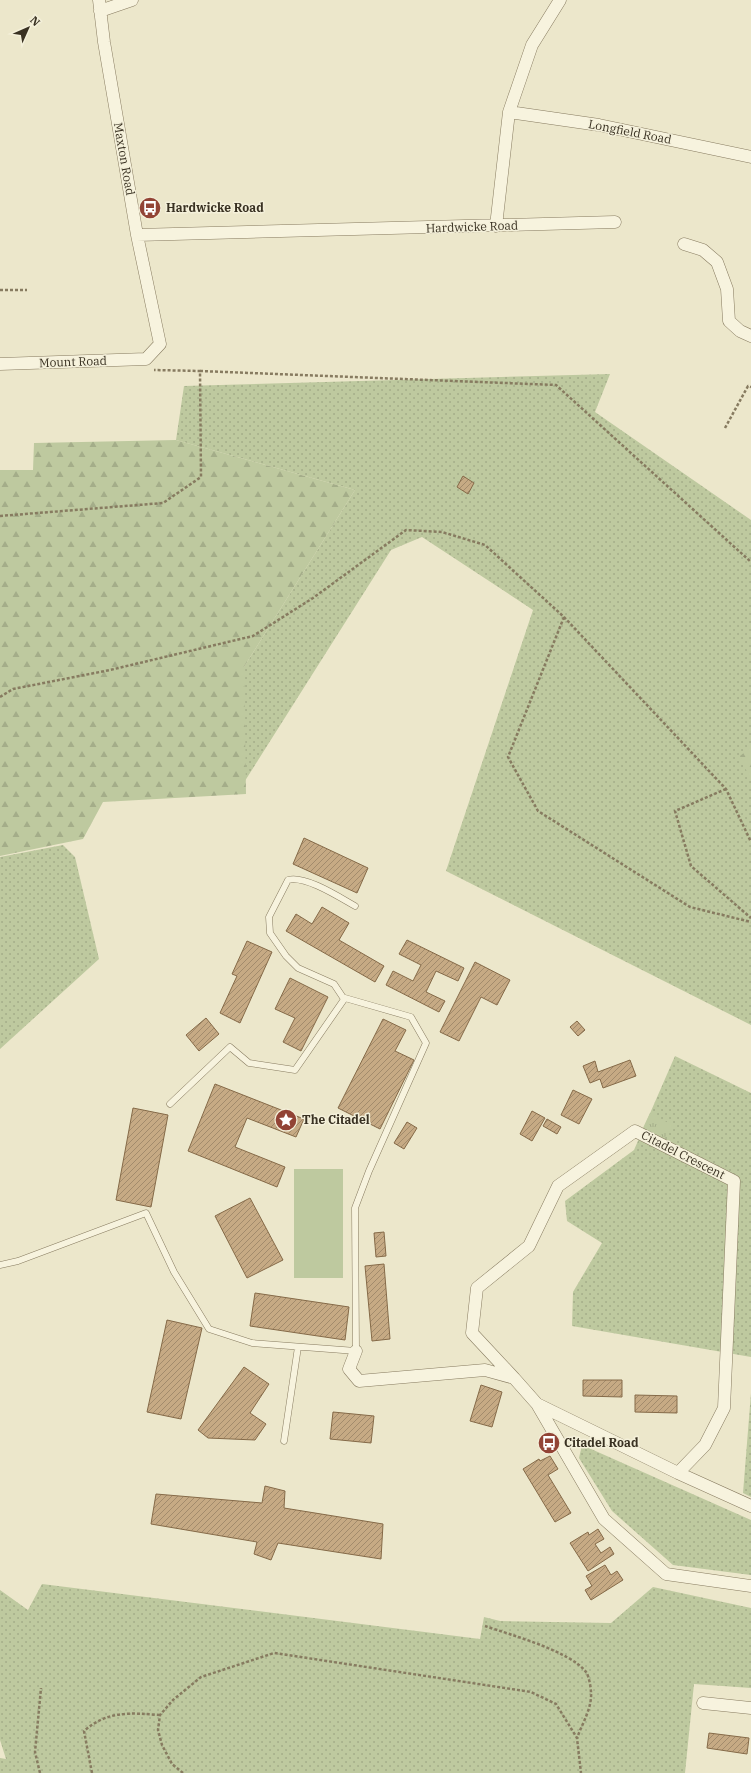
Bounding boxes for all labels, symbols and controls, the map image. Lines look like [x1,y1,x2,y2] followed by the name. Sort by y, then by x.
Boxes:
[8,8,48,48] north arrow
[27,13,43,29] text: N
[587,116,673,147] street label: Longfield Road
[111,121,138,197] street label: Maxton Road
[137,195,163,221] bus stop icon: Hardwicke Road
[166,200,264,215] place label: Hardwicke Road
[425,217,519,236] street label: Hardwicke Road
[39,353,107,370] street label: Mount Road
[273,1107,299,1133] place icon: The Citadel
[302,1112,370,1127] place label: The Citadel
[639,1127,728,1182] street label: Citadel Crescent
[536,1430,562,1456] bus stop icon: Citadel Road
[564,1435,639,1450] place label: Citadel Road

